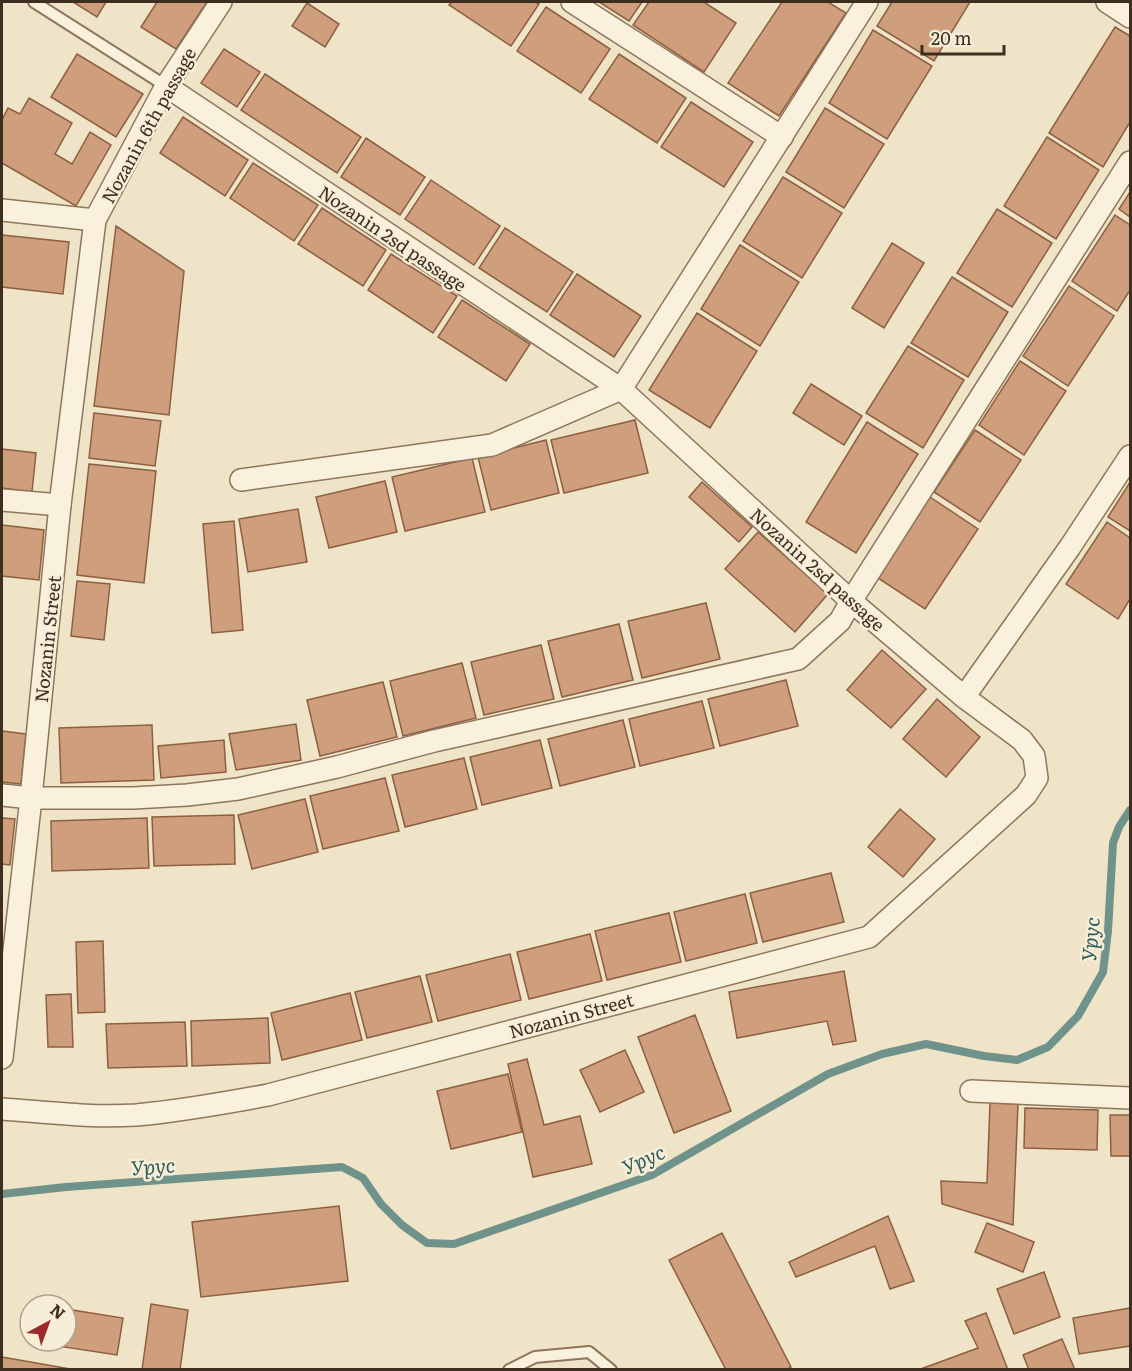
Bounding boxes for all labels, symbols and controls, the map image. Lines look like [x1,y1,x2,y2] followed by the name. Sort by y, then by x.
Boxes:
[922,18,1004,56] scale bar
[931,24,972,51] text: 20 m
[94,42,202,208] street label: Nozanin 6th passage
[313,178,473,298] street label: Nozanin 2sd passage
[744,501,892,637] street label: Nozanin 2sd passage
[27,573,67,704] street label: Nozanin Street
[1072,916,1106,962] water label: Урус
[506,985,637,1045] street label: Nozanin Street
[617,1135,669,1181] water label: Урус
[130,1148,176,1182] water label: Урус
[18,1293,78,1353] north arrow
[46,1297,71,1324] text: N

